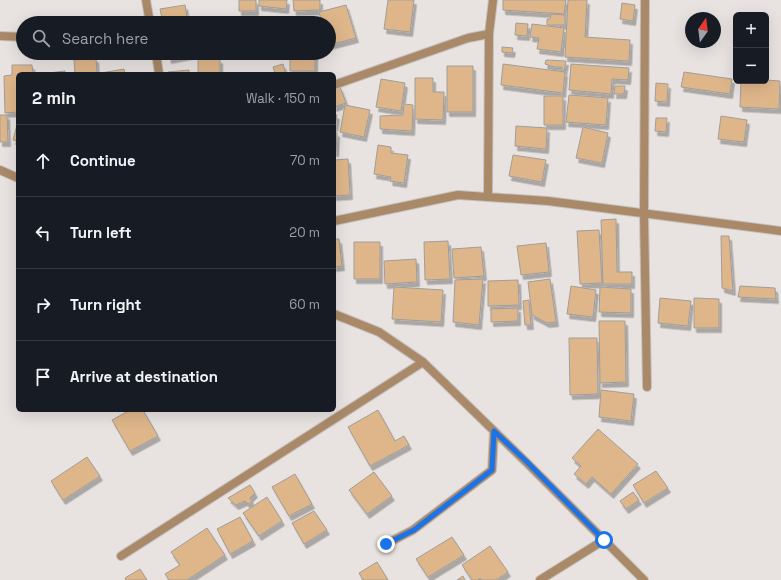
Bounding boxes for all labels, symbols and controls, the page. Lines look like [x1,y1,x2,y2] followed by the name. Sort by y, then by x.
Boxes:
[685,12,721,48] north arrow
[733,12,769,84] map controls
[733,12,769,48] button: +
[16,16,336,60] search box
[30,27,52,49] icon: search
[62,29,148,48] text: Search here
[733,48,769,84] button: −
[32,87,76,109] text: 2 min
[246,90,320,107] text: Walk · 150 m
[32,150,54,172] icon: ahead
[70,151,136,170] text: Continue
[290,152,320,169] text: 70 m
[32,222,54,244] icon: left
[70,223,132,242] text: Turn left
[289,224,320,241] text: 20 m
[32,294,54,316] icon: right
[70,295,141,314] text: Turn right
[289,296,320,313] text: 60 m
[32,366,54,388] icon: arrive
[70,367,218,386] text: Arrive at destination
[595,531,613,549] route start
[377,535,395,553] route end

